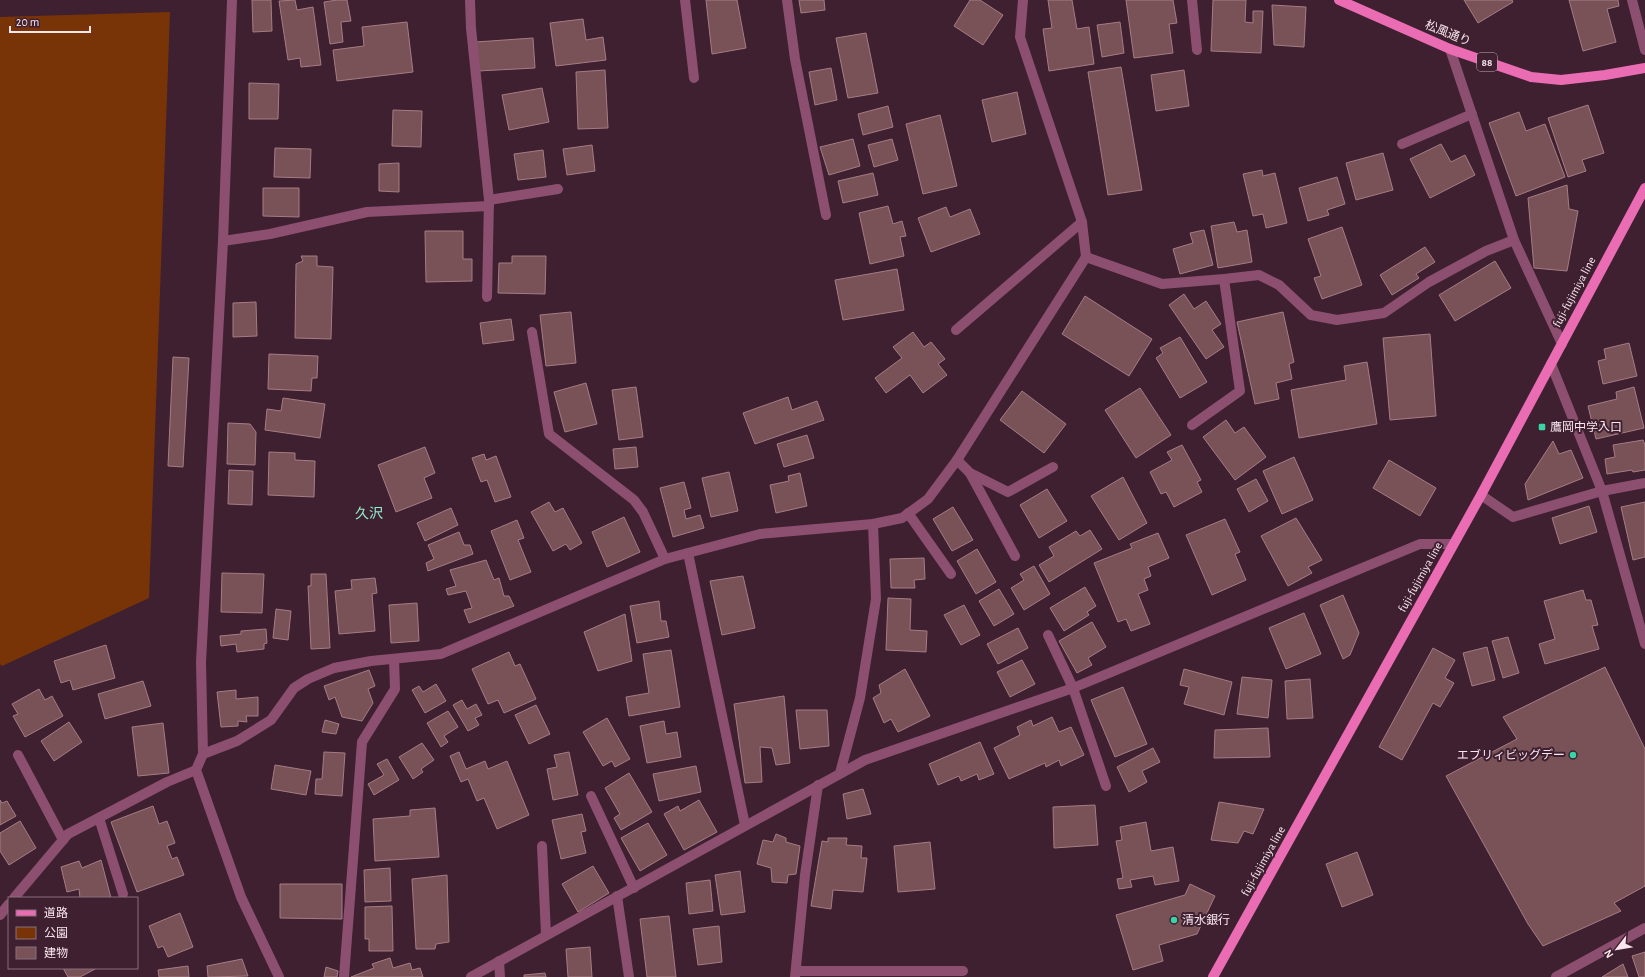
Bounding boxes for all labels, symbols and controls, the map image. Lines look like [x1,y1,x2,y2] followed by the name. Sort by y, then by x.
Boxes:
[10,8,90,34] scale bar
[16,16,39,28] text: 20 m
[1423,18,1473,48] street label: 松風通り
[1477,53,1497,71] road number: 88
[1550,255,1598,330] street label: fuji-fujimiya line
[1550,420,1622,433] place label: 鷹岡中学入口
[1537,422,1547,432] marker: 鷹岡中学入口
[355,506,383,521] district label: 久沢
[1396,540,1445,614] street label: fuji-fujimiya line
[1457,748,1565,761] place label: エブリィビッグデー
[1568,750,1578,760] marker: エブリィビッグデー
[1239,824,1288,898] street label: fuji-fujimiya line
[8,897,138,969] legend
[44,906,68,919] text: 道路
[1182,913,1230,926] place label: 清水銀行
[1169,915,1179,925] marker: 清水銀行
[44,927,68,939] text: 公園
[1597,929,1637,969] north arrow
[44,946,68,959] text: 建物
[1602,948,1616,960] text: N

